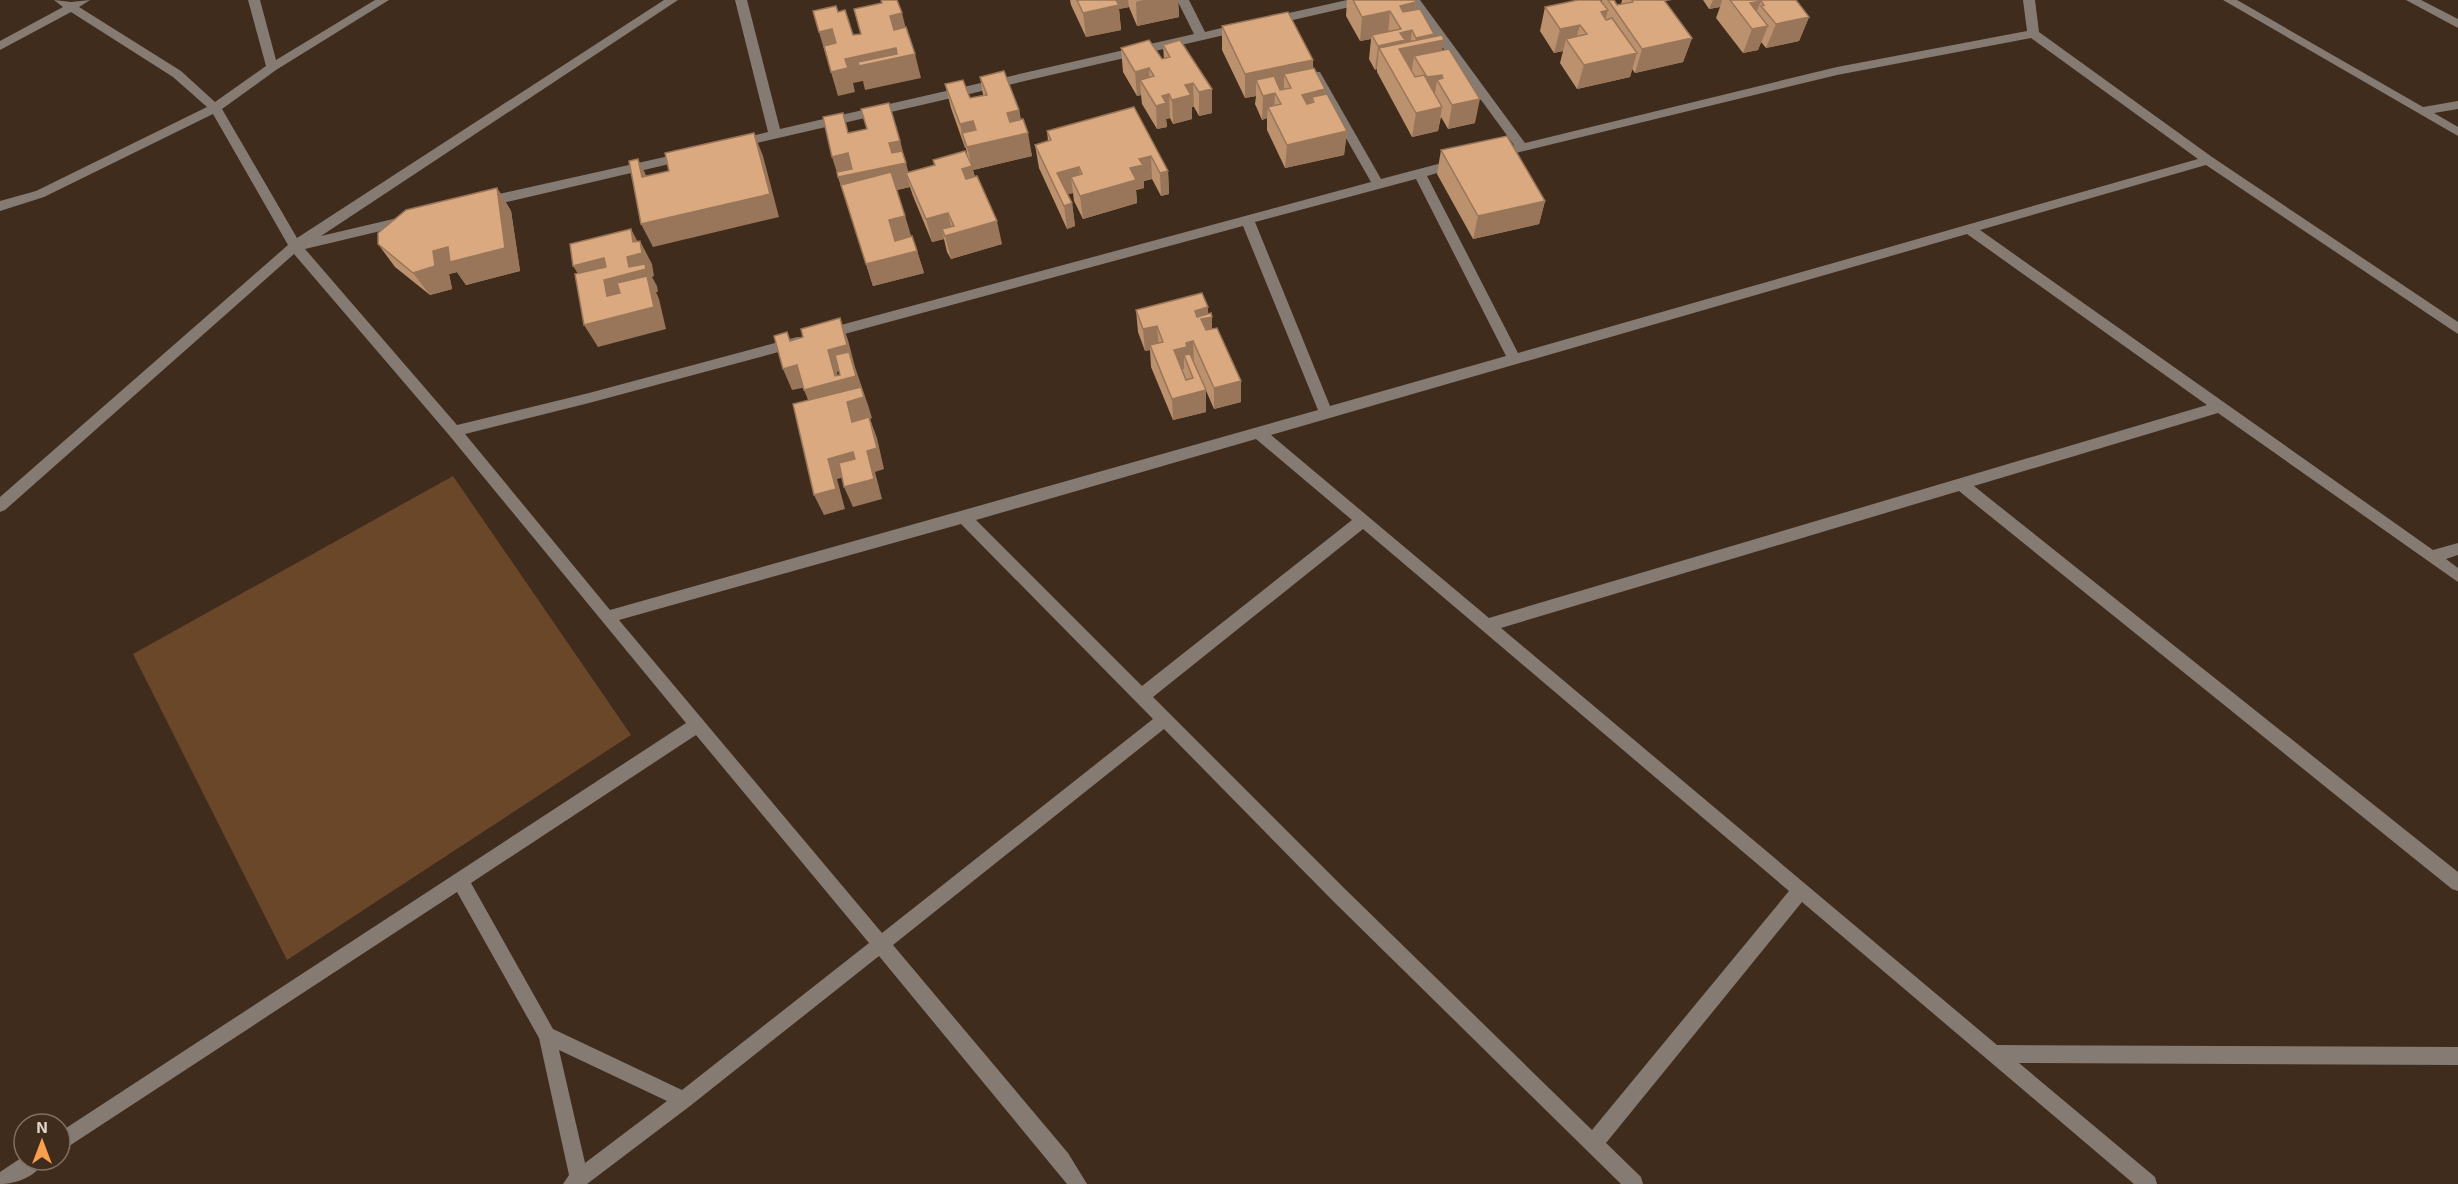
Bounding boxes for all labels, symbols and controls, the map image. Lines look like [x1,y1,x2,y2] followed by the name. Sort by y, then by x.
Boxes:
[12,1112,72,1172] north arrow
[36,1117,48,1136] text: N

